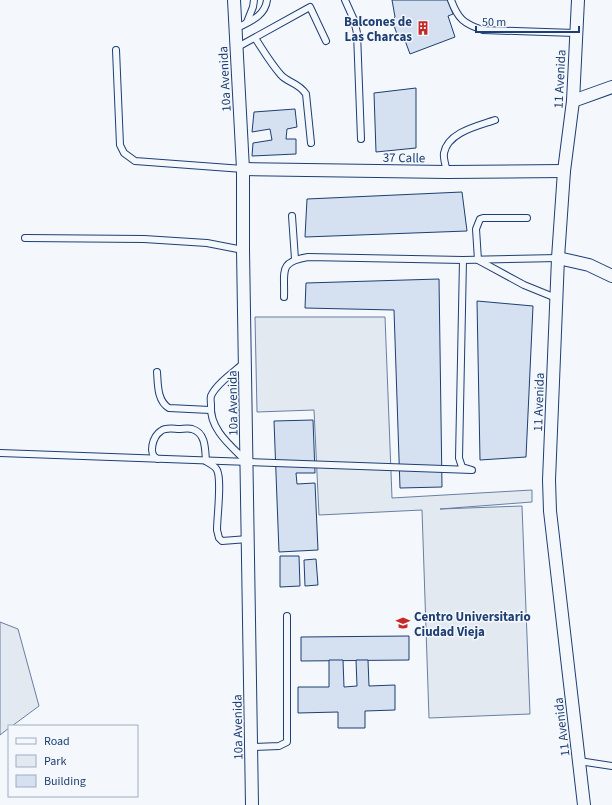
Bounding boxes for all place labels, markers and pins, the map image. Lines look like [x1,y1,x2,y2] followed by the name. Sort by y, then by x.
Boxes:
[344,13,412,46] place label: Balcones de Las Charcas
[415,20,431,36] building icon: Balcones de Las Charcas
[414,608,531,641] place label: Centro Universitario Ciudad Vieja
[395,615,411,631] school or university icon: Centro Universitario Ciudad Vieja

